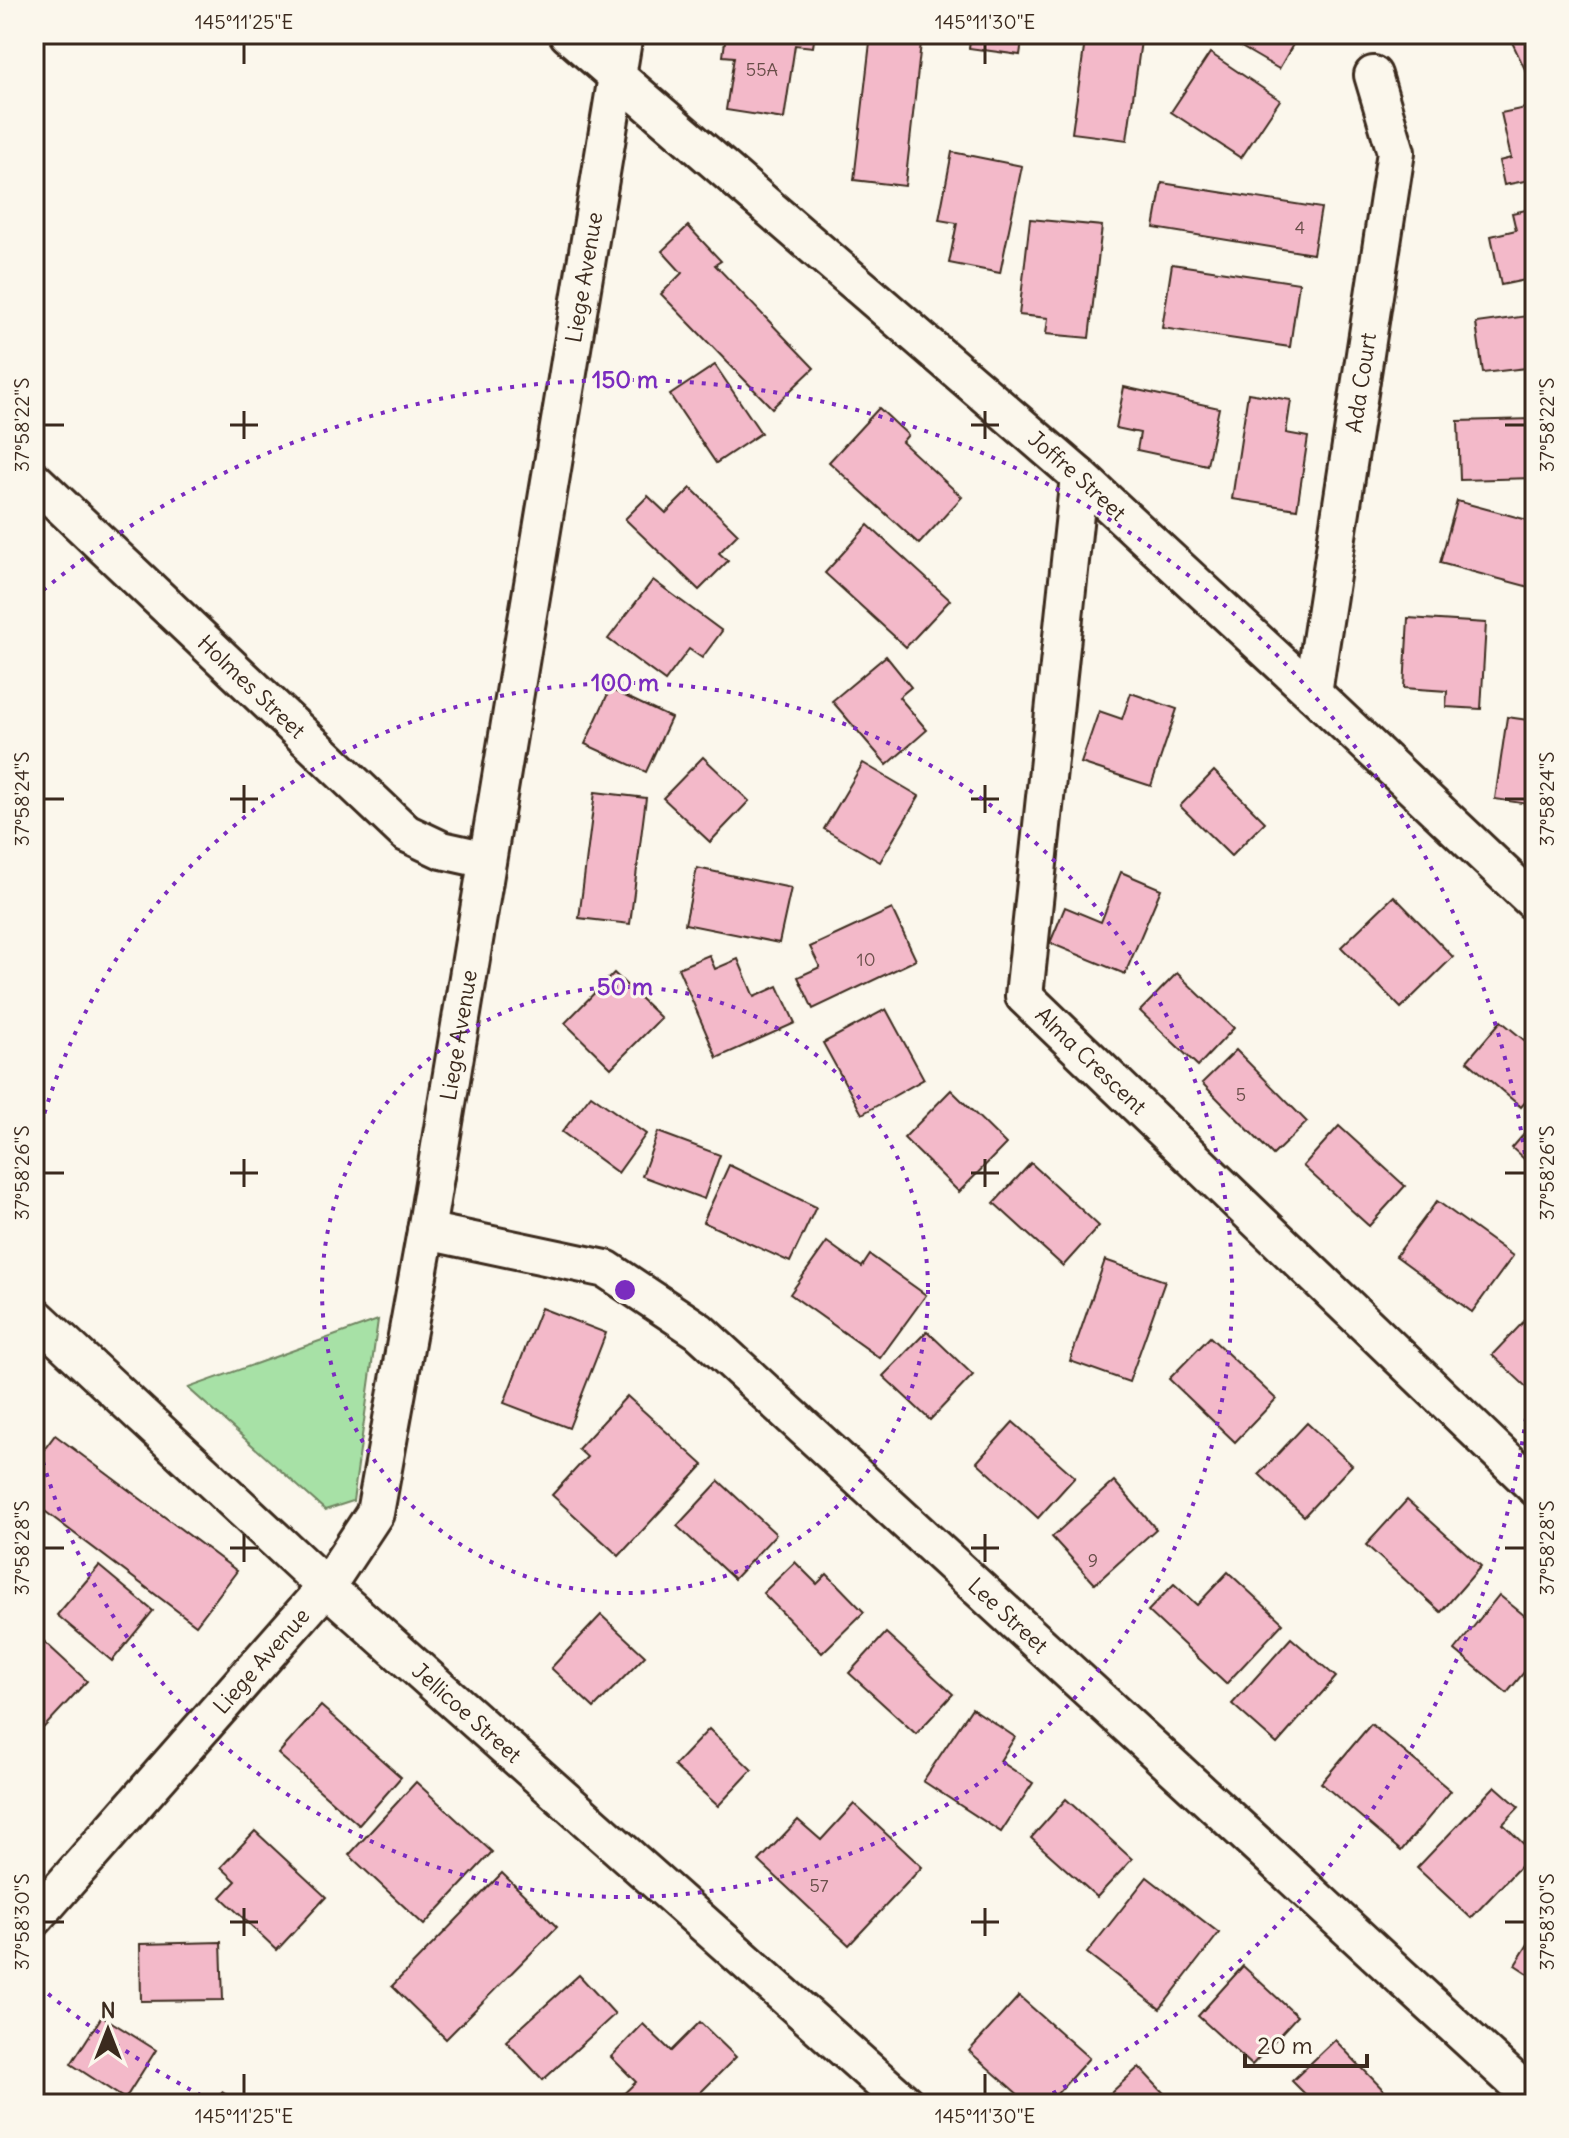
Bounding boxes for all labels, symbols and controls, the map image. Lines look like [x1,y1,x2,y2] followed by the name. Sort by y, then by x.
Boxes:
[195,9,293,34] text: 145°11'25"E
[935,9,1035,34] text: 145°11'30"E
[746,58,778,81] house number: 55A
[559,210,608,345] street label: Liege Avenue
[1295,216,1305,239] house number: 4
[1339,331,1382,435] street label: Ada Court
[592,364,658,394] text: 150 m
[9,378,34,472] text: 37°58'22"S
[1534,378,1559,472] text: 37°58'22"S
[1022,424,1132,527] street label: Joffre Street
[192,629,311,744] street label: Holmes Street
[591,667,659,697] text: 100 m
[9,752,34,846] text: 37°58'24"S
[1534,752,1559,846] text: 37°58'24"S
[857,948,876,971] house number: 10
[434,968,483,1102] street label: Liege Avenue
[597,971,653,1001] text: 50 m
[1030,1001,1153,1120] street label: Alma Crescent
[1236,1083,1246,1106] house number: 5
[9,1125,34,1221] text: 37°58'26"S
[1534,1125,1559,1221] text: 37°58'26"S
[611,1276,639,1304] centre of rings
[9,1500,34,1596] text: 37°58'28"S
[1534,1500,1559,1596] text: 37°58'28"S
[1088,1549,1098,1572] house number: 9
[962,1572,1054,1659] street label: Lee Street
[207,1602,315,1719] street label: Liege Avenue
[407,1657,528,1769] street label: Jellicoe Street
[9,1873,34,1971] text: 37°58'30"S
[1534,1873,1559,1971] text: 37°58'30"S
[809,1874,829,1897] house number: 57
[68,1990,148,2070] north arrow
[100,1996,116,2024] text: N
[1245,2018,1367,2068] scale bar
[1257,2030,1313,2060] text: 20 m
[195,2103,293,2128] text: 145°11'25"E
[935,2103,1035,2128] text: 145°11'30"E

